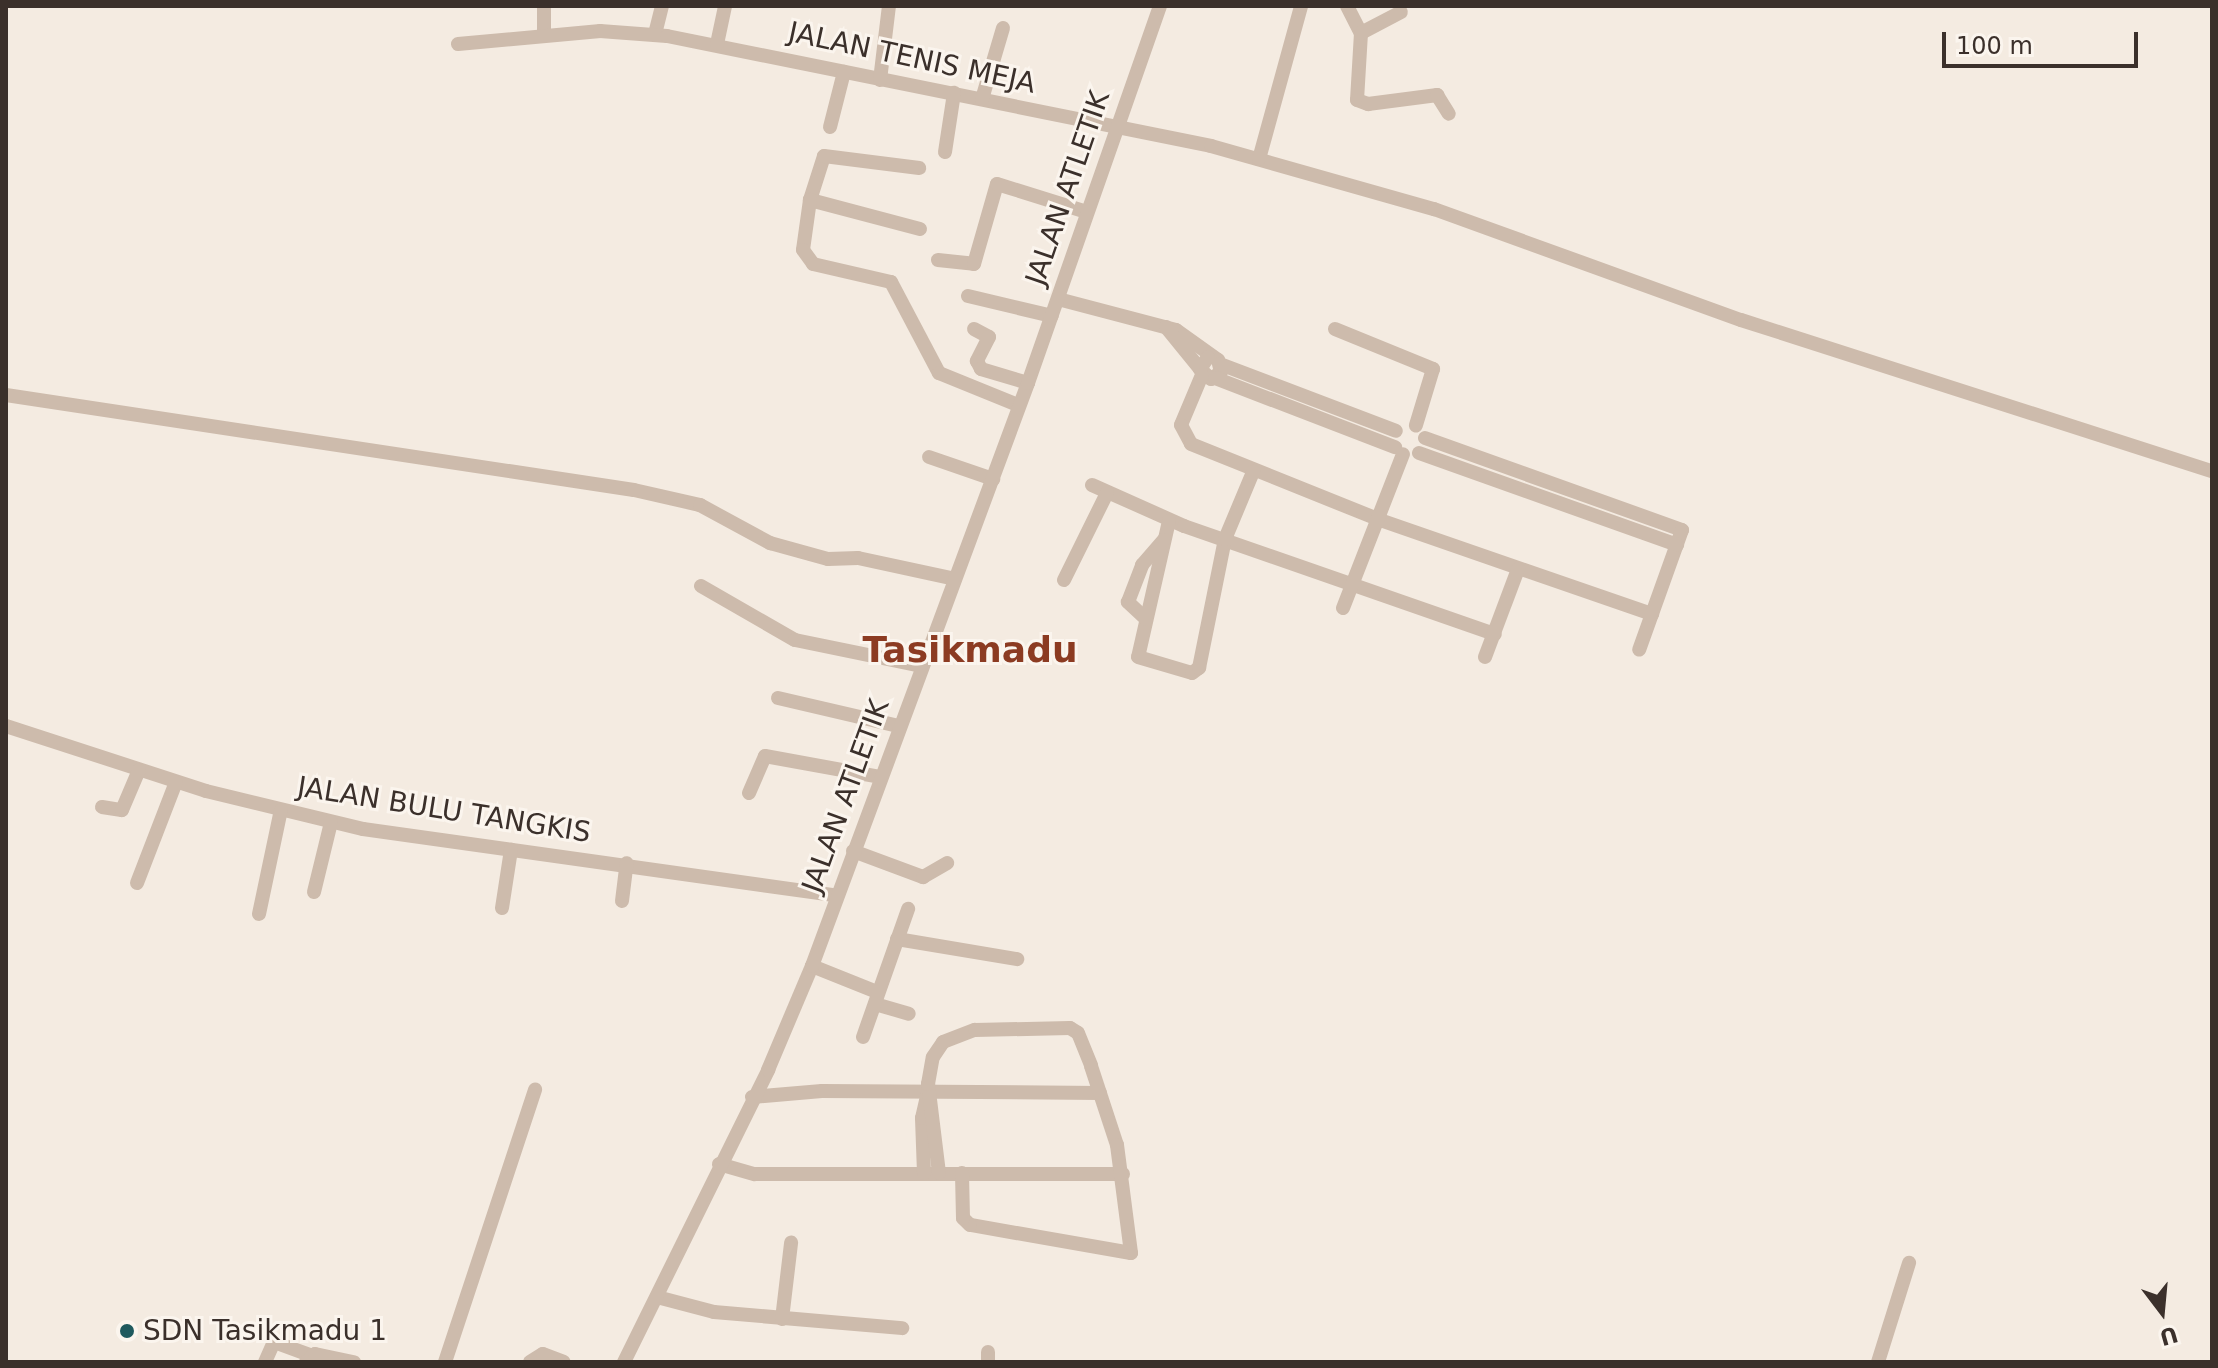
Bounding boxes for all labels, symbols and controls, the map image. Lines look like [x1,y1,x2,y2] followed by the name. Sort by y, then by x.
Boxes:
[785,15,1039,101] street label: JALAN TENIS MEJA
[1946,16,2142,66] scale bar
[1956,32,2033,60] text: 100 m
[1019,86,1117,290] street label: JALAN ATLETIK
[862,628,1078,672] district label: Tasikmadu
[795,695,897,897] street label: JALAN ATLETIK
[295,770,593,850] street label: JALAN BULU TANGKIS
[2122,1272,2202,1352] north arrow
[143,1314,387,1348] place label: SDN Tasikmadu 1
[2157,1321,2181,1350] text: U
[118,1322,136,1340] marker: SDN Tasikmadu 1

